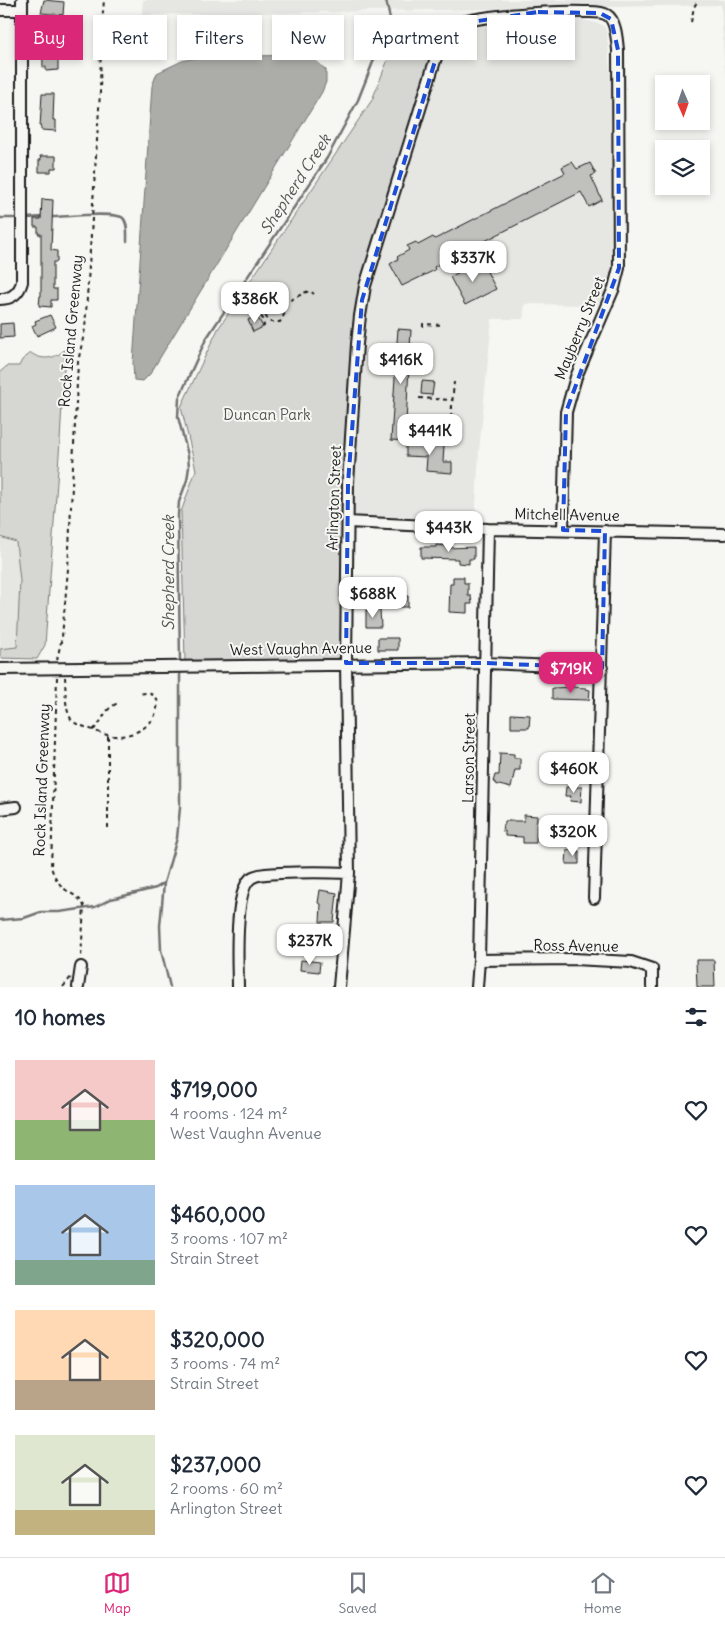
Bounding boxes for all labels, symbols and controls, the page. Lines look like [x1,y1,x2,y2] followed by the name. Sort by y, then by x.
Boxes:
[15,15,83,60] chip: Buy
[93,15,167,60] chip: Rent
[177,15,262,60] chip: Filters
[272,15,344,60] chip: New
[354,15,477,60] chip: Apartment
[487,15,575,60] chip: House
[655,75,710,130] north arrow
[655,75,710,195] map controls
[255,129,336,238] water label: Shepherd Creek
[655,140,710,195] button: layers
[438,240,508,283] pin: $337K
[451,247,495,267] text: $337K
[54,254,87,408] street label: Rock Island Greenway
[550,273,609,382] street label: Mayberry Street
[220,282,290,324] pin: $386K
[232,288,278,308] text: $386K
[366,342,436,385] pin: $416K
[379,349,423,369] text: $416K
[223,405,311,424] park label: Duncan Park
[395,414,465,456] pin: $441K
[408,420,452,440] text: $441K
[322,445,345,551] street label: Arlington Street
[514,504,620,525] street label: Mitchell Avenue
[414,510,484,553] pin: $443K
[158,514,178,631] water label: Shepherd Creek
[426,517,472,537] text: $443K
[338,576,408,619] pin: $688K
[350,583,396,603] text: $688K
[230,638,372,659] street label: West Vaughn Avenue
[536,652,606,694] pin: $719K
[550,658,592,678] text: $719K
[29,703,54,857] street label: Rock Island Greenway
[458,713,479,803] street label: Larson Street
[539,752,609,794] pin: $460K
[550,758,598,778] text: $460K
[538,814,608,857] pin: $320K
[549,821,597,841] text: $320K
[275,924,345,966] pin: $237K
[288,930,332,950] text: $237K
[533,935,619,956] street label: Ross Avenue
[682,1003,710,1031] icon: filters
[15,1004,105,1031] text: 10 homes
[170,1076,258,1103] text: $719,000
[55,1080,115,1140] icon: home
[682,1096,710,1124] icon: heart
[170,1103,288,1123] text: 4 rooms · 124 m²
[170,1123,322,1143] text: West Vaughn Avenue
[170,1201,266,1228] text: $460,000
[55,1205,115,1265] icon: home
[682,1221,710,1249] icon: heart
[170,1228,288,1248] text: 3 rooms · 107 m²
[170,1248,259,1268] text: Strain Street
[170,1326,265,1353] text: $320,000
[55,1330,115,1390] icon: home
[682,1346,710,1374] icon: heart
[170,1353,280,1373] text: 3 rooms · 74 m²
[170,1373,259,1393] text: Strain Street
[170,1451,261,1478] text: $237,000
[55,1455,115,1515] icon: home
[682,1471,710,1499] icon: heart
[170,1478,283,1498] text: 2 rooms · 60 m²
[170,1498,282,1518] text: Arlington Street
[103,1569,131,1617] tab: Map
[338,1569,377,1617] tab: Saved
[584,1569,621,1617] tab: Home

